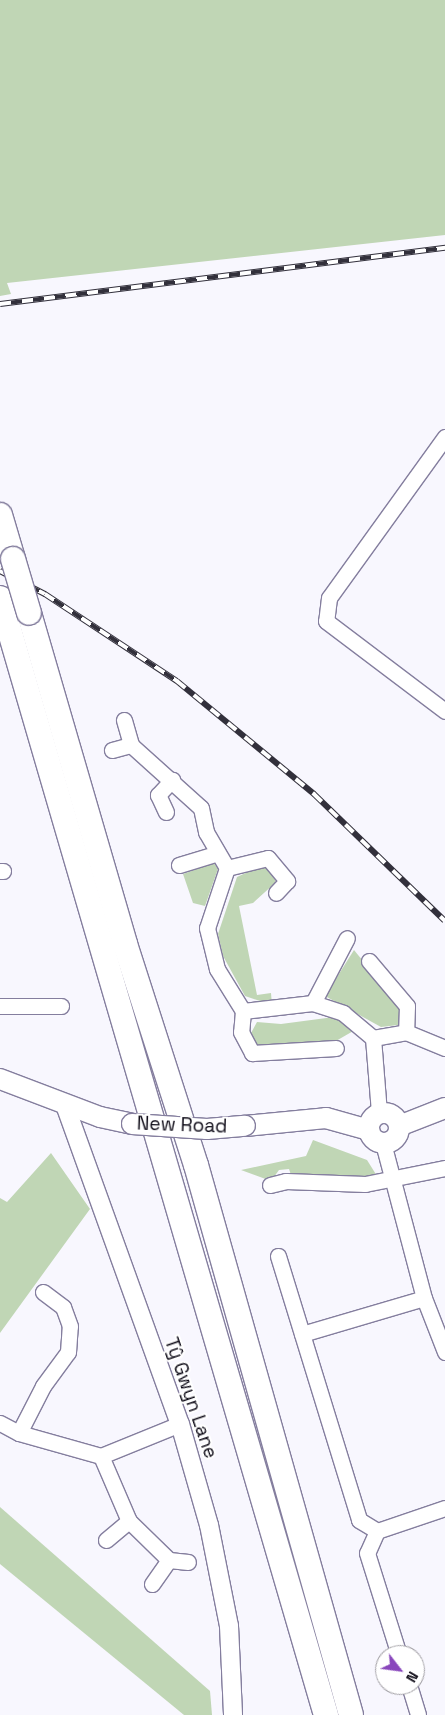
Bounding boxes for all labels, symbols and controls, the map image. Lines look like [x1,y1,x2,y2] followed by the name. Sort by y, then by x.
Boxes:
[136,1112,228,1138] street label: New Road
[160,1335,222,1461] street label: Tŷ Gwyn Lane
[375,1645,425,1695] north arrow
[402,1668,422,1686] text: N

